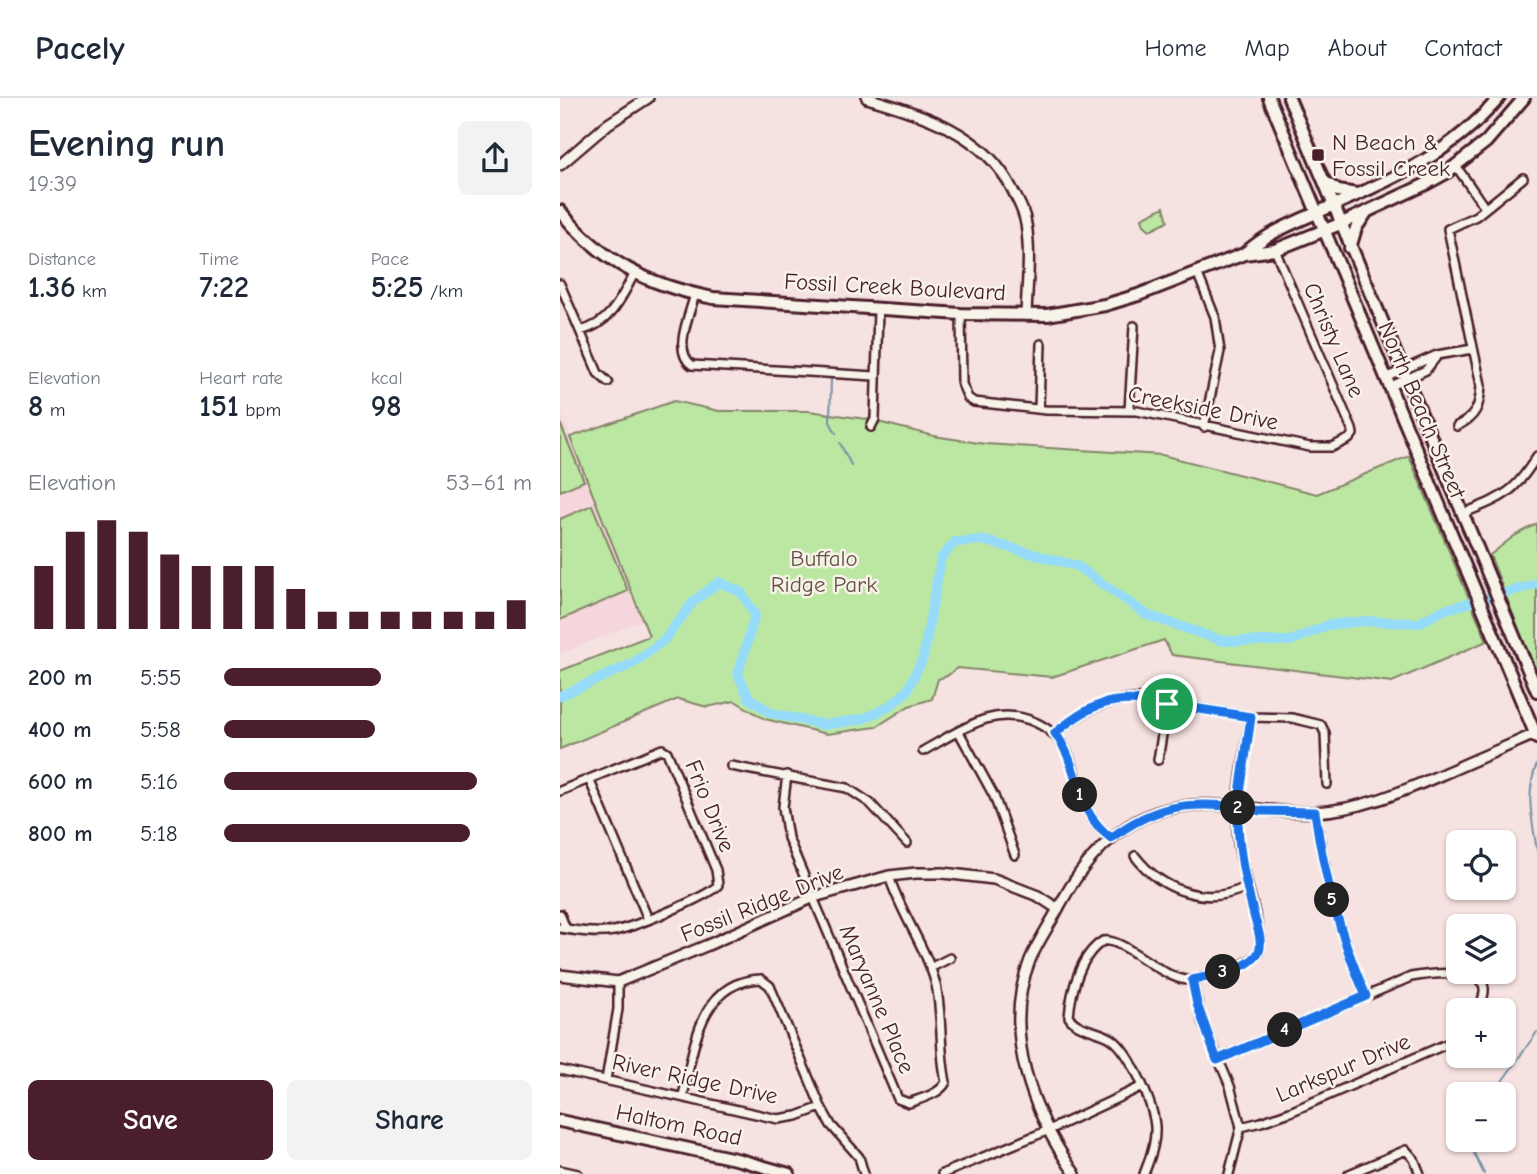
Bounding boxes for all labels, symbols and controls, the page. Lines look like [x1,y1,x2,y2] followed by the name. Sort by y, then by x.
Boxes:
[35,29,125,67] text: Pacely
[1145,34,1206,62] text: Home
[1244,34,1290,62] text: Map
[1328,34,1386,62] text: About
[1424,34,1502,62] text: Contact
[458,121,532,195] button: share
[28,122,225,166] text: Evening run
[1332,129,1450,182] place label: N Beach & Fossil Creek
[1310,147,1326,163] marker: N Beach & Fossil Creek
[28,170,77,197] text: 19:39
[28,248,96,270] text: Distance
[199,248,239,270] text: Time
[371,248,409,270] text: Pace
[783,268,1007,306] street label: Fossil Creek Boulevard
[28,270,76,305] text: 1.36
[199,270,249,305] text: 7:22
[371,270,424,305] text: 5:25
[1298,279,1370,401] street label: Christy Lane
[76,280,107,302] text: km
[424,280,463,302] text: /km
[1373,318,1472,504] street label: North Beach Street
[28,367,101,389] text: Elevation
[199,367,283,389] text: Heart rate
[371,367,403,389] text: kcal
[1125,380,1281,436] street label: Creekside Drive
[28,389,43,424] text: 8
[199,389,239,424] text: 151
[371,389,402,424] text: 98
[43,399,65,421] text: m
[239,399,281,421] text: bpm
[28,469,116,496] text: Elevation
[446,469,532,496] text: 53–61 m
[771,545,877,598] park label: Buffalo Ridge Park
[28,664,92,691] text: 200 m
[140,664,182,691] text: 5:55
[1137,674,1197,734] pin
[1148,685,1186,723] icon: arrive
[28,716,92,743] text: 400 m
[140,716,181,743] text: 5:58
[679,756,741,856] street label: Frio Drive
[28,768,93,795] text: 600 m
[140,768,178,795] text: 5:16
[1063,778,1098,812] pin: 1
[1076,783,1083,805] text: 1
[1220,790,1256,826] pin: 2
[1233,796,1242,818] text: 2
[28,820,93,847] text: 800 m
[140,820,178,847] text: 5:18
[1446,830,1516,1152] map controls
[1446,830,1516,900] button: locate
[677,858,847,948] street label: Fossil Ridge Drive
[1314,882,1350,918] pin: 5
[1326,888,1337,910] text: 5
[1446,914,1516,984] button: layers
[833,920,921,1078] street label: Maryanne Place
[1206,954,1240,990] pin: 3
[1218,960,1227,982] text: 3
[1446,998,1516,1068] button: +
[1268,1012,1302,1048] pin: 4
[1280,1018,1289,1040] text: 4
[1272,1028,1414,1108] street label: Larkspur Drive
[610,1048,780,1110] street label: River Ridge Drive
[28,1080,273,1160] button: Save
[287,1080,532,1160] button: Share
[1446,1082,1516,1152] button: −
[614,1098,744,1152] street label: Haltom Road

